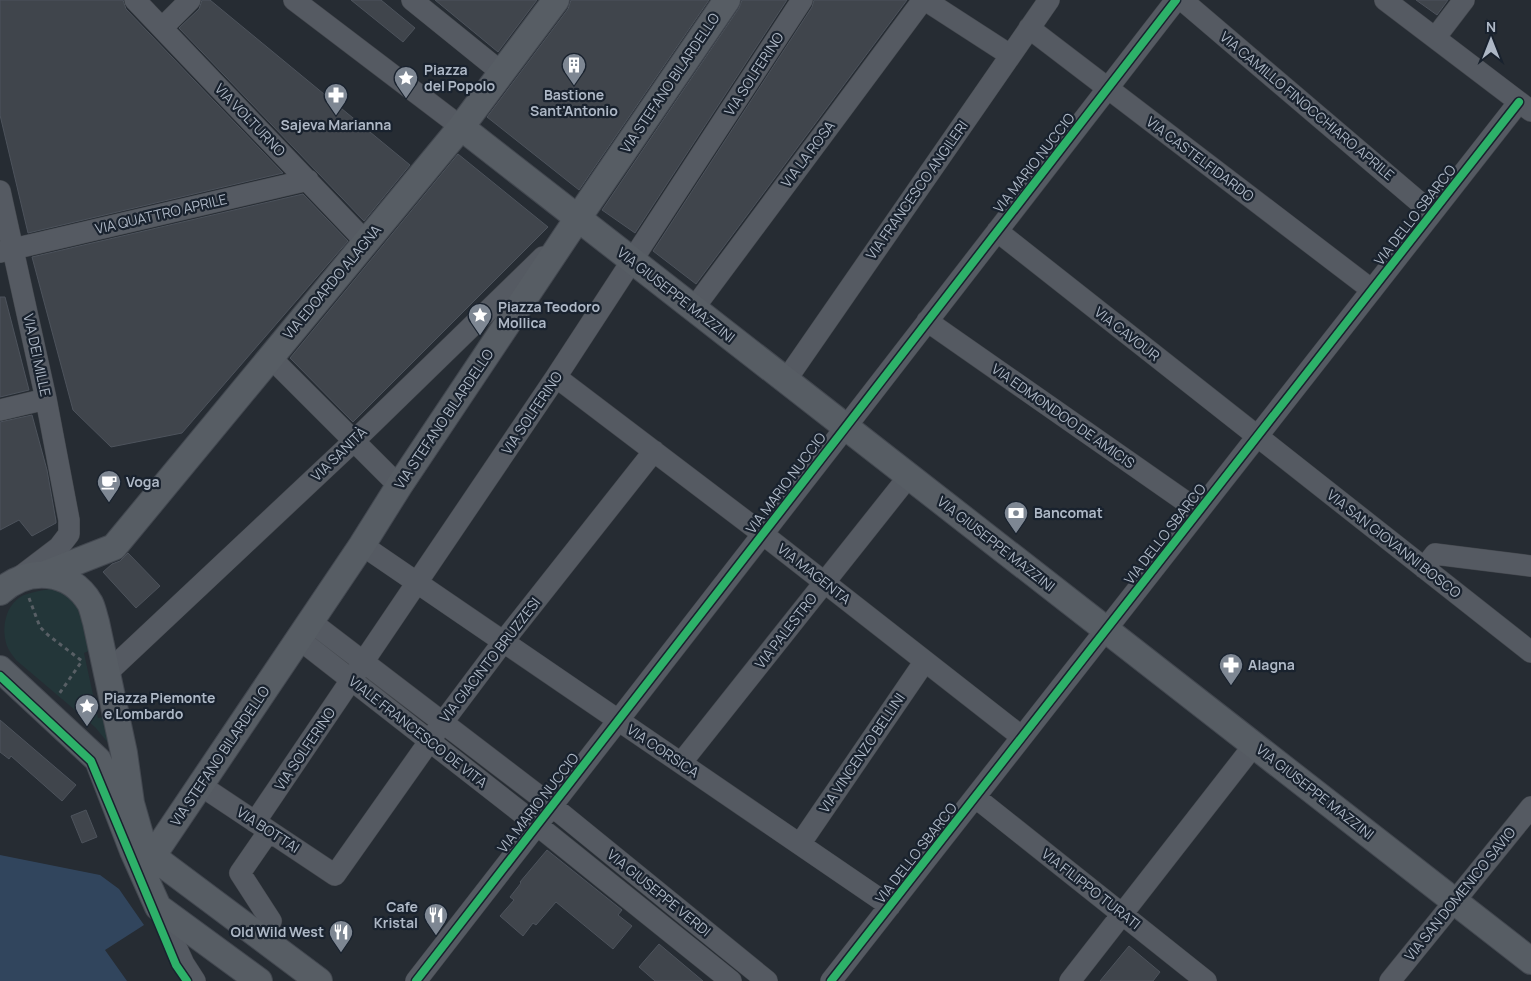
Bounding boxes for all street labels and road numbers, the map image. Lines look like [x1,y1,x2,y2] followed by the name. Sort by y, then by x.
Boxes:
[616,9,724,156] street label: VIA STEFANO BILARDELLO
[1216,27,1398,184] street label: VIA CAMILLO FINOCCHIARO APRILE
[719,28,788,119] street label: VIA SOLFERINO
[211,79,290,160] street label: VIA VOLTURNO
[989,109,1079,217] street label: VIA MARIO NUCCIO
[1142,112,1258,205] street label: VIA CASTELFIDARDO
[776,116,839,191] street label: VIA LA ROSA
[861,116,972,263] street label: VIA FRANCESCO ANGILERI
[1369,161,1460,269] street label: VIA DELLO SBARCO
[93,189,229,238] street label: VIA QUATTRO APRILE
[278,220,385,343] street label: VIA EDOARDO ALAGNA
[614,243,739,346] street label: VIA GIUSEPPE MAZZINI
[1091,302,1164,365] street label: VIA CAVOUR
[19,312,56,398] street label: VIA DEI MILLE
[390,345,498,492] street label: VIA STEFANO BILARDELLO
[988,359,1139,473] street label: VIA EDMONDOO DE AMICIS
[497,368,566,458] street label: VIA SOLFERINO
[307,422,371,485] street label: VIA SANITÀ
[741,428,830,537] street label: VIA MARIO NUCCIO
[1119,480,1210,588] street label: VIA DELLO SBARCO
[1323,485,1465,602] street label: VIA SAN GIOVANNI BOSCO
[934,492,1059,595] street label: VIA GIUSEPPE MAZZINI
[774,539,855,608] street label: VIA MAGENTA
[750,589,821,672] street label: VIA PALESTRO
[435,593,544,726] street label: VIA GIACINTO BRUZZESI
[345,672,492,792] street label: VIALE FRANCESCO DE VITA
[166,682,274,829] street label: VIA STEFANO BILARDELLO
[814,689,909,816] street label: VIA VINCENZO BELLINI
[270,704,339,794] street label: VIA SOLFERINO
[624,720,703,782] street label: VIA CORSICA
[1253,740,1378,843] street label: VIA GIUSEPPE MAZZINI
[493,749,583,857] street label: VIA MARIO NUCCIO
[870,799,961,907] street label: VIA DELLO SBARCO
[233,802,303,857] street label: VIA BOTTAI
[1400,823,1519,964] street label: VIA SAN DOMENICO SAVIO
[1038,844,1145,933] street label: VIA FILIPPO TURATI
[604,845,715,940] street label: VIA GIUSEPPE VERDI

